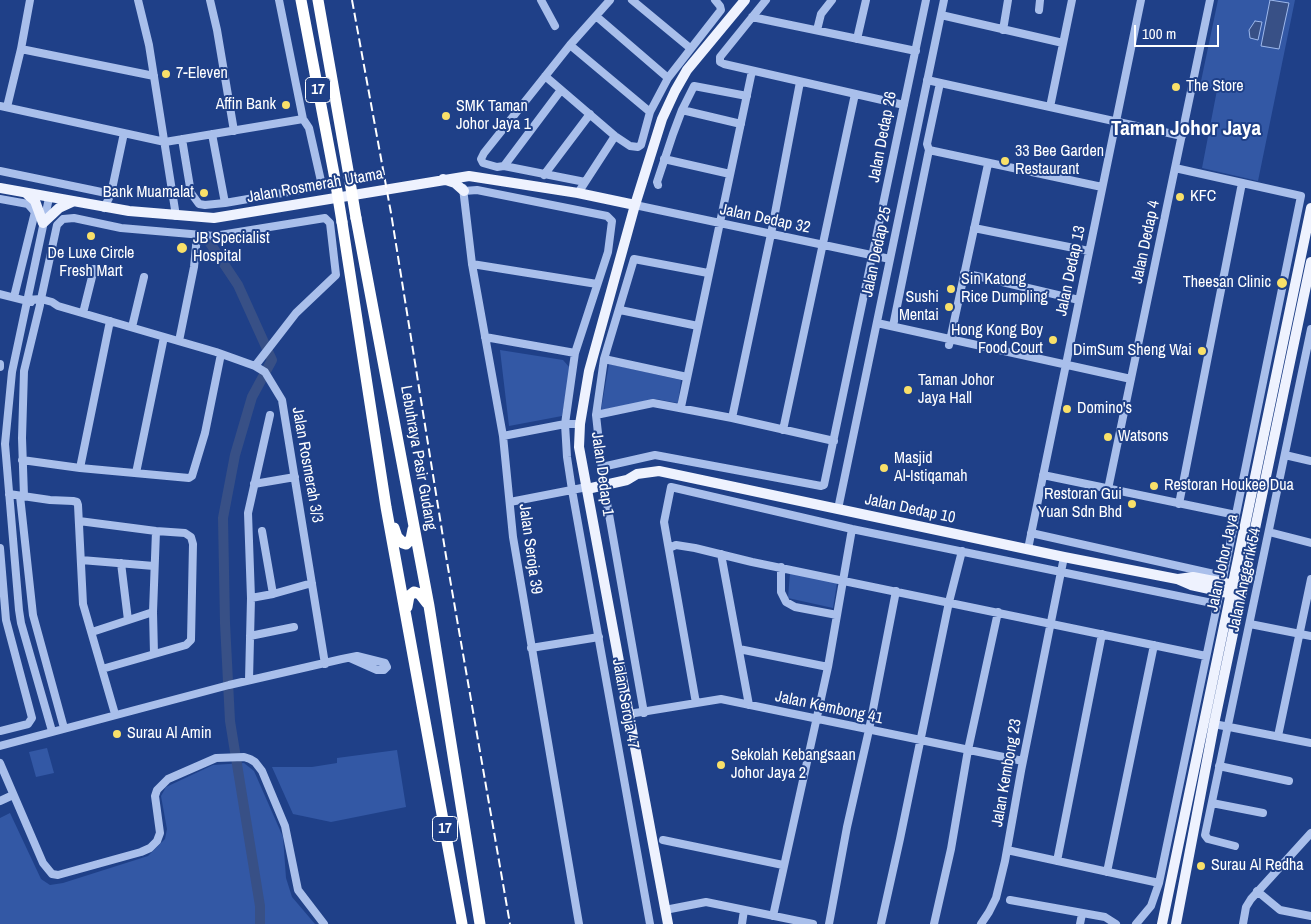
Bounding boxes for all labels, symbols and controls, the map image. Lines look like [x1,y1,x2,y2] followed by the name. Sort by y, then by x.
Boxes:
[1136,15,1221,47] scale bar
[1142,23,1176,44] text: 100 m
[176,64,228,84] place label: 7-Eleven
[160,68,172,80] marker: 7-Eleven
[1186,77,1244,97] place label: The Store
[306,78,330,102] road number: 17
[1170,81,1182,93] marker: The Store
[865,90,901,184] street label: Jalan Dedap 26
[216,95,276,115] place label: Affin Bank
[456,97,531,135] place label: SMK Taman Johor Jaya 1
[280,99,292,111] marker: Affin Bank
[440,110,452,122] marker: SMK Taman Johor Jaya 1
[1111,116,1261,142] district label: Taman Johor Jaya
[1015,142,1104,180] place label: 33 Bee Garden Restaurant
[999,155,1011,167] marker: 33 Bee Garden Restaurant
[245,165,385,207] street label: Jalan Rosmerah Utama
[103,183,194,203] place label: Bank Muamalat
[198,187,210,199] marker: Bank Muamalat
[1190,187,1216,207] place label: KFC
[1174,191,1186,203] marker: KFC
[1128,199,1164,285] street label: Jalan Dedap 4
[718,200,812,238] street label: Jalan Dedap 32
[858,205,896,299] street label: Jalan Dedap 25
[1052,224,1090,318] street label: Jalan Dedap 13
[193,229,270,267] place label: JB Specialist Hospital
[85,230,97,242] marker: De Luxe Circle Fresh Mart
[175,241,189,255] marker: JB Specialist Hospital
[48,244,134,282] place label: De Luxe Circle Fresh Mart
[961,270,1048,308] place label: Sin Katong Rice Dumpling
[1183,273,1271,293] place label: Theesan Clinic
[1275,276,1289,290] marker: Theesan Clinic
[945,283,957,295] marker: Sin Katong Rice Dumpling
[899,288,939,326] place label: Sushi Mentai
[943,301,955,313] marker: Sushi Mentai
[951,321,1043,359] place label: Hong Kong Boy Food Court
[1047,334,1059,346] marker: Hong Kong Boy Food Court
[1073,341,1192,361] place label: DimSum Sheng Wai
[1196,345,1208,357] marker: DimSum Sheng Wai
[918,371,994,409] place label: Taman Johor Jaya Hall
[396,384,440,532] street label: Lebuhraya Pasir Gudang
[902,384,914,396] marker: Taman Johor Jaya Hall
[1077,399,1132,419] place label: Domino's
[1061,403,1073,415] marker: Domino's
[287,406,327,524] street label: Jalan Rosmerah 3/3
[1118,427,1169,447] place label: Watsons
[587,431,617,517] street label: Jalan Dedap 1
[1102,431,1114,443] marker: Watsons
[894,449,968,487] place label: Masjid Al-Istiqamah
[878,462,890,474] marker: Masjid Al-Istiqamah
[1164,476,1294,496] place label: Restoran Houkee Dua
[1148,480,1160,492] marker: Restoran Houkee Dua
[1038,485,1122,523] place label: Restoran Gui Yuan Sdn Bhd
[863,490,957,528] street label: Jalan Dedap 10
[1126,498,1138,510] marker: Restoran Gui Yuan Sdn Bhd
[514,503,546,595] street label: Jalan Seroja 39
[1203,512,1243,614] street label: Jalan Johor Jaya
[1225,526,1265,634] street label: Jalan Anggerik 54
[608,657,642,751] street label: Jalan Seroja 47
[773,687,885,729] street label: Jalan Kembong 41
[988,717,1026,829] street label: Jalan Kembong 23
[127,724,212,744] place label: Surau Al Amin
[111,728,123,740] marker: Surau Al Amin
[731,746,856,784] place label: Sekolah Kebangsaan Johor Jaya 2
[715,759,727,771] marker: Sekolah Kebangsaan Johor Jaya 2
[432,816,458,842] road number: 17
[1211,856,1304,876] place label: Surau Al Redha
[1195,860,1207,872] marker: Surau Al Redha

